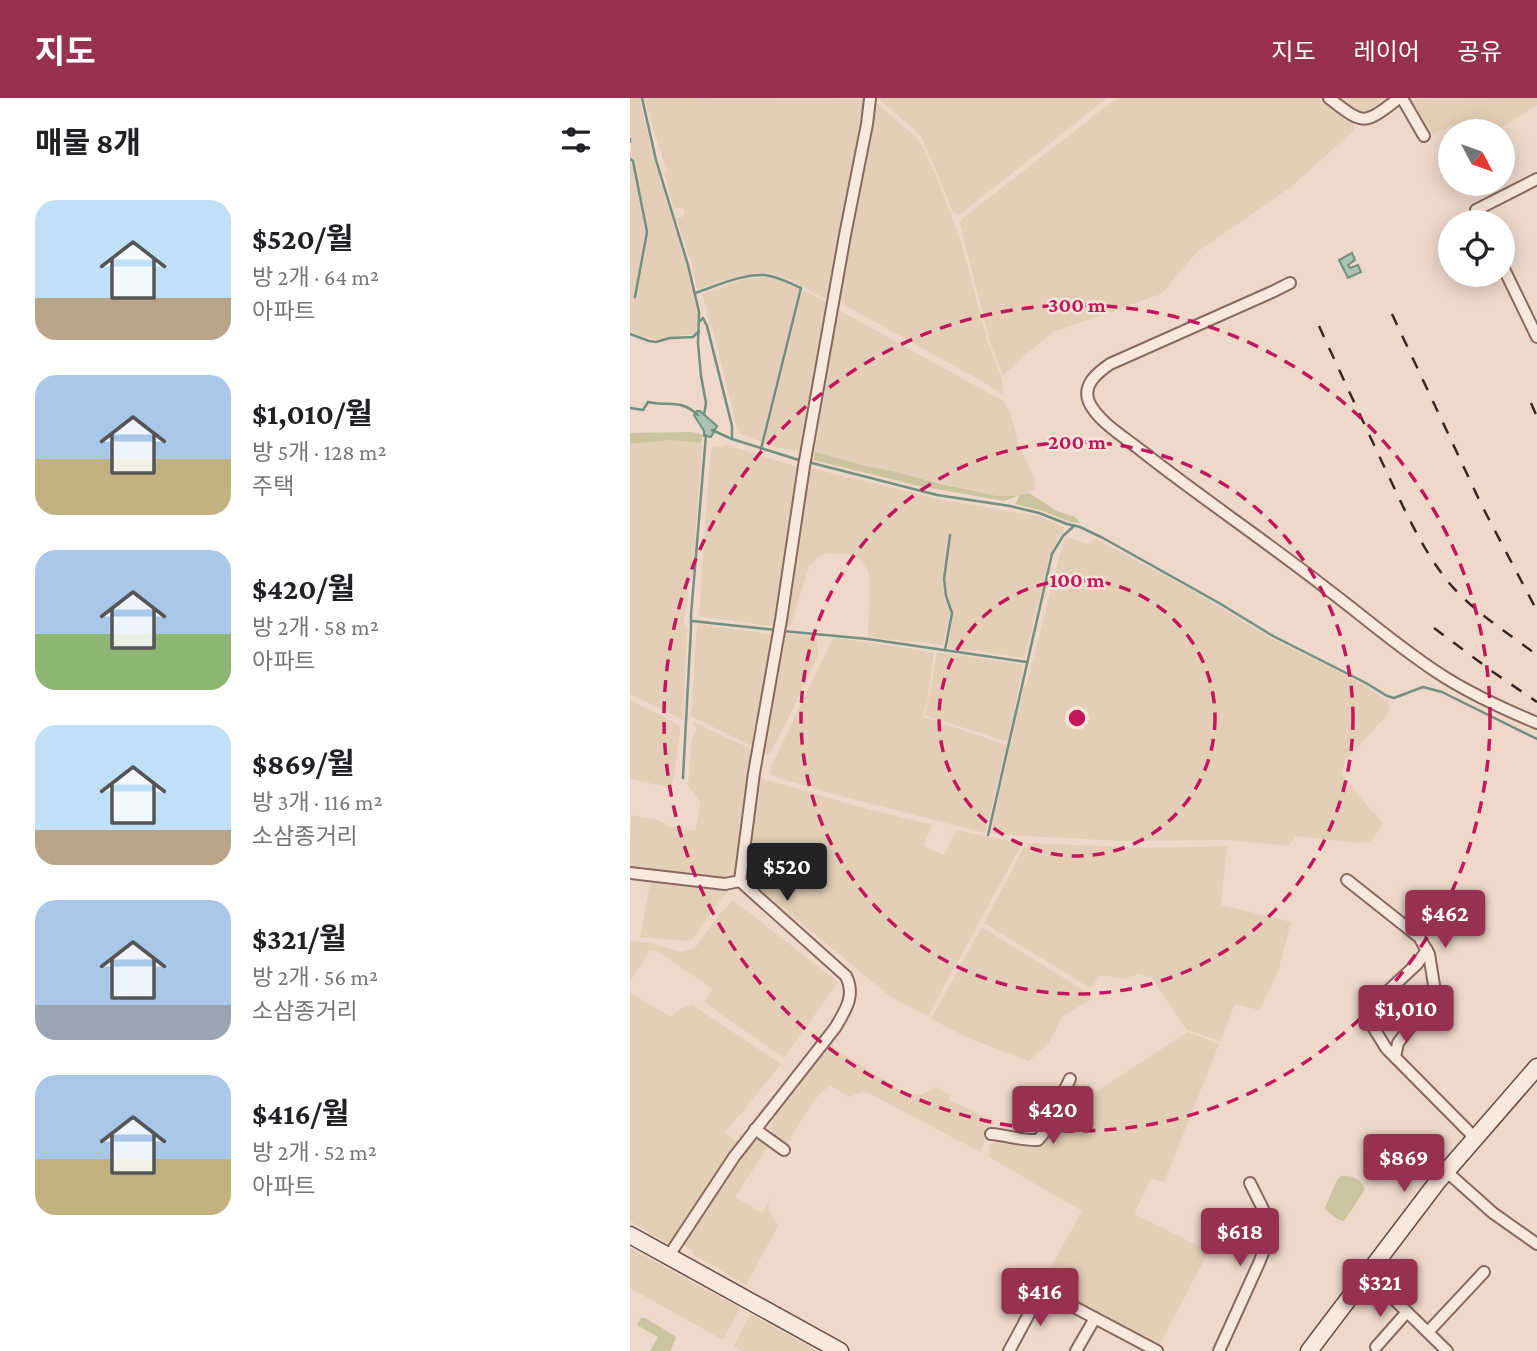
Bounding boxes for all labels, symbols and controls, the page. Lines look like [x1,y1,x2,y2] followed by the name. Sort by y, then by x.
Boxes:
[35,33,96,70] text: 지도
[1271,38,1316,65] text: 지도
[1354,38,1420,65] text: 레이어
[1458,38,1502,65] text: 공유
[1438,119,1516,196] north arrow
[1438,119,1515,287] map controls
[557,121,595,159] icon: filters
[35,126,141,159] text: 매물 8개
[1438,210,1515,287] button: locate
[252,222,353,255] text: $520/월
[91,228,175,312] icon: home
[252,264,379,290] text: 방 2개 · 64 m²
[1048,293,1106,317] text: 300 m
[252,298,315,324] text: 아파트
[252,397,373,430] text: $1,010/월
[91,403,175,487] icon: home
[1048,430,1106,454] text: 200 m
[252,439,386,465] text: 방 5개 · 128 m²
[252,473,294,499] text: 주택
[1049,568,1105,592] text: 100 m
[252,572,355,605] text: $420/월
[91,578,175,662] icon: home
[252,614,379,640] text: 방 2개 · 58 m²
[252,648,315,674] text: 아파트
[1065,706,1089,730] centre of rings
[252,747,355,780] text: $869/월
[91,753,175,837] icon: home
[252,789,382,815] text: 방 3개 · 116 m²
[252,823,358,849] text: 소삼종거리
[746,844,828,903] pin: $520
[763,853,811,879] text: $520
[1404,890,1486,950] pin: $462
[1421,900,1469,926] text: $462
[252,922,347,955] text: $321/월
[91,928,175,1012] icon: home
[252,964,378,990] text: 방 2개 · 56 m²
[1349,986,1463,1045] pin: $1,010
[1375,995,1437,1021] text: $1,010
[252,998,358,1024] text: 소삼종거리
[1012,1086,1094,1146] pin: $420
[1028,1096,1078,1122] text: $420
[252,1097,349,1130] text: $416/월
[91,1103,175,1187] icon: home
[1363,1134,1445,1194] pin: $869
[252,1139,377,1165] text: 방 2개 · 52 m²
[1379,1144,1429,1170] text: $869
[252,1173,315,1199] text: 아파트
[1199,1208,1281,1268] pin: $618
[1217,1218,1263,1244] text: $618
[1339,1260,1421,1319] pin: $321
[999,1268,1081,1328] pin: $416
[1359,1269,1401,1295] text: $321
[1017,1278,1063,1304] text: $416

